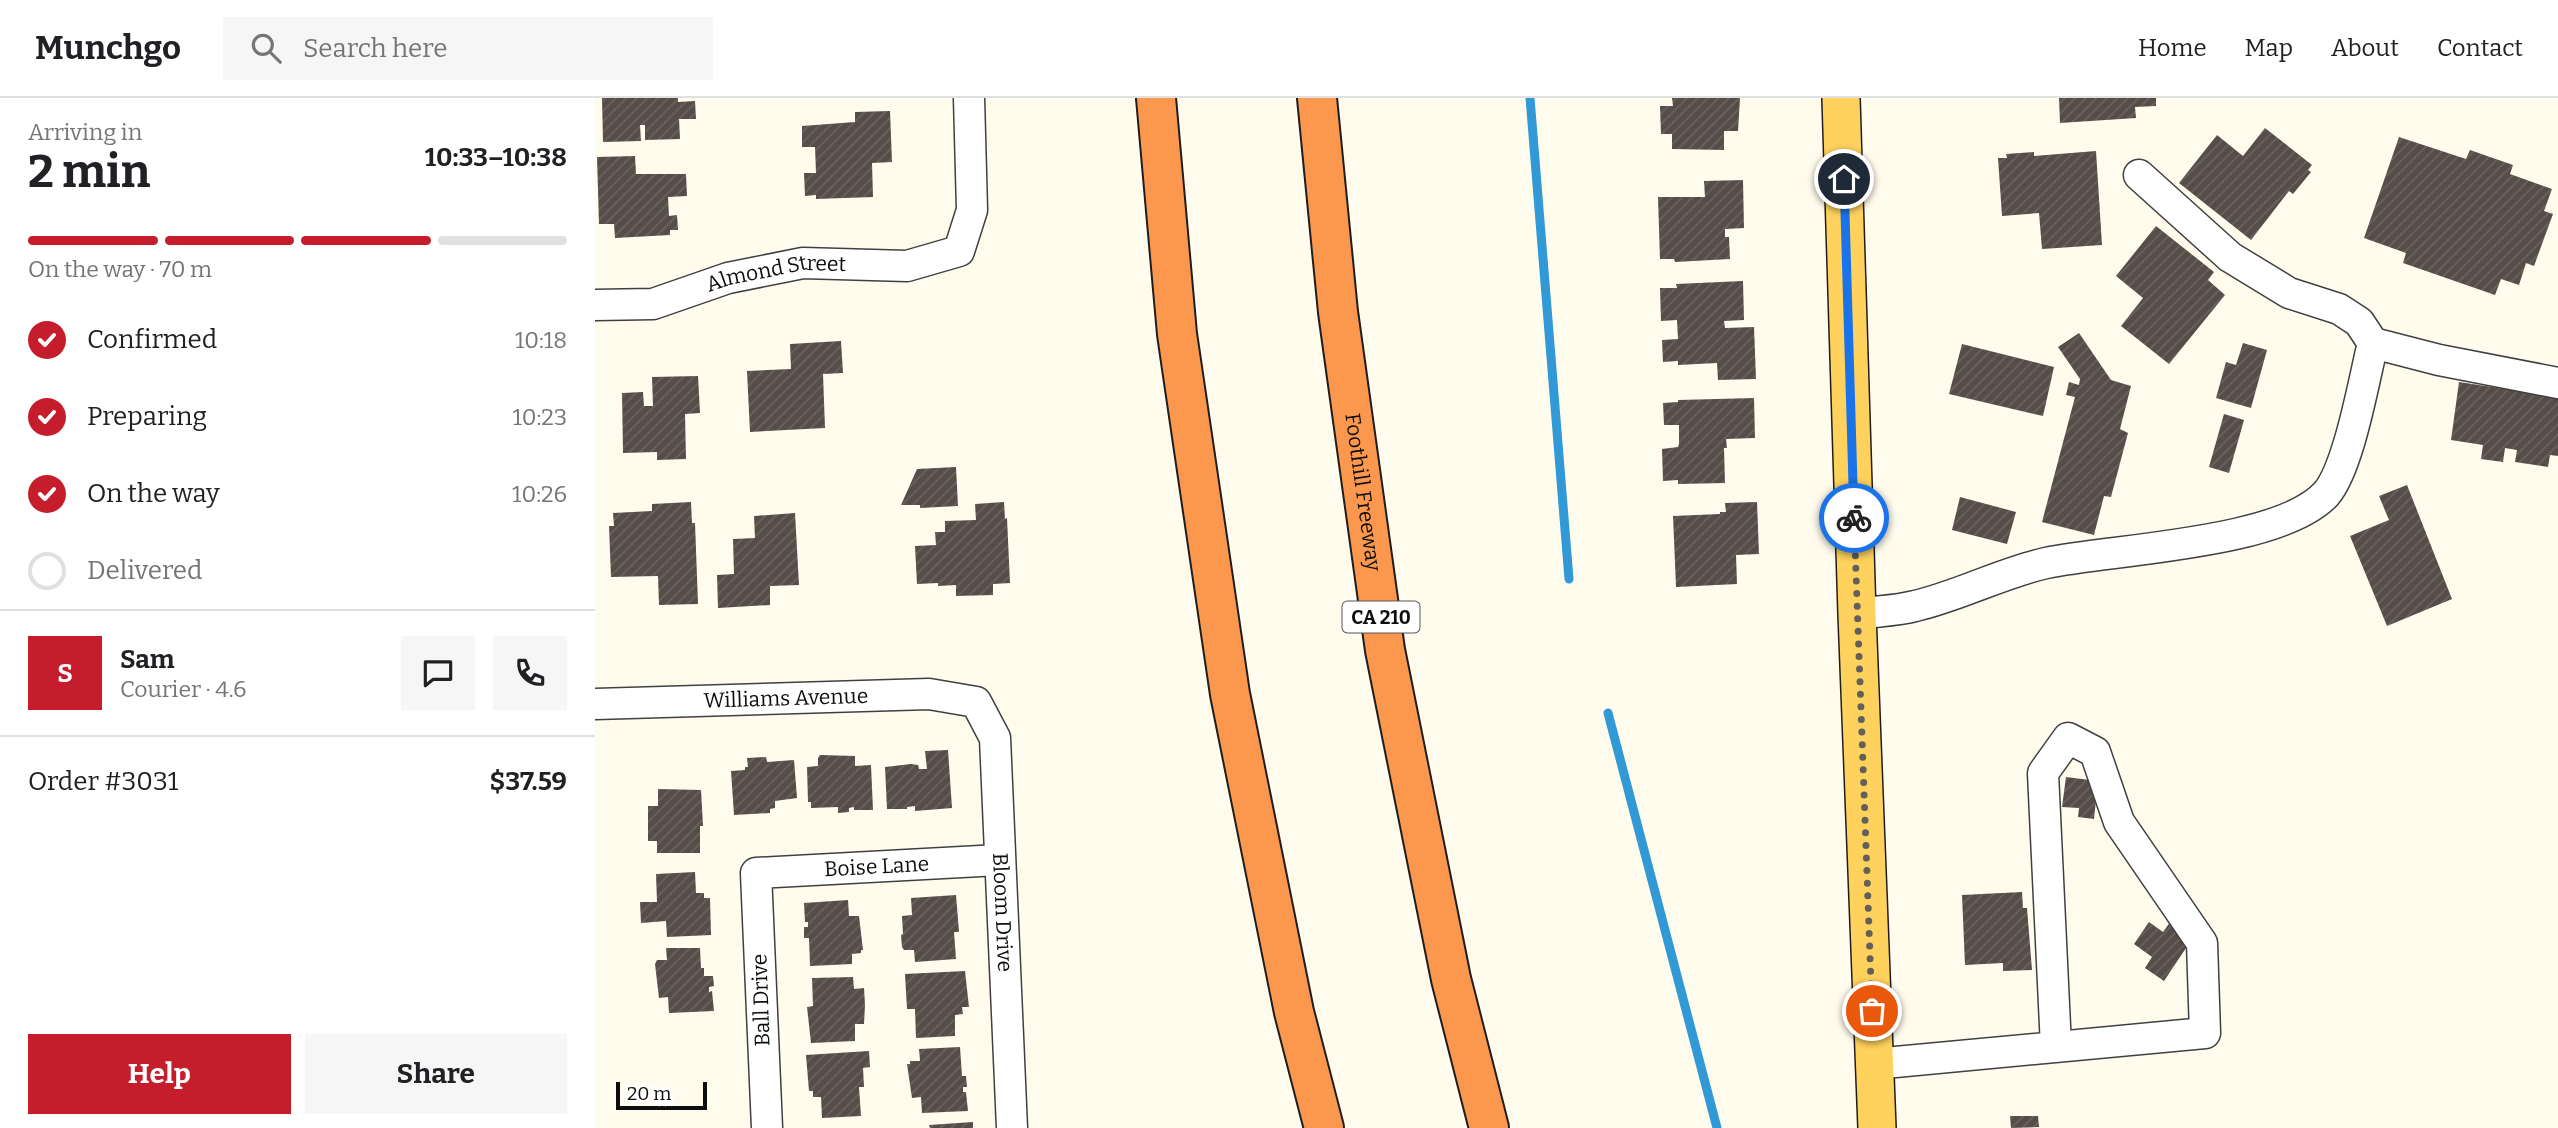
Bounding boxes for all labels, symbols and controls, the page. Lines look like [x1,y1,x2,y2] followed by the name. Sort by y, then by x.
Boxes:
[223,17,713,80] search box
[35,28,181,68] text: Munchgo
[247,29,285,67] icon: search
[303,33,447,64] text: Search here
[2138,34,2207,62] text: Home
[2245,34,2293,62] text: Map
[2331,34,2399,62] text: About
[2437,34,2523,62] text: Contact
[28,118,142,146] text: Arriving in
[425,142,567,173] text: 10:33–10:38
[28,144,150,199] text: 2 min
[1814,149,1874,209] pin
[1825,160,1863,198] icon: home
[703,249,847,298] street label: Almond Street
[28,255,212,283] text: On the way · 70 m
[28,321,66,359] icon: check
[87,324,217,355] text: Confirmed
[515,326,567,354] text: 10:18
[28,398,66,436] icon: check
[87,401,207,432] text: Preparing
[512,403,567,431] text: 10:23
[1339,412,1387,574] street label: Foothill Freeway
[28,475,66,513] icon: check
[87,478,220,509] text: On the way
[512,480,567,508] text: 10:26
[1819,483,1889,553] courier
[1835,499,1873,537] icon: bike
[87,555,202,586] text: Delivered
[1343,602,1419,632] road number: CA 210
[401,636,475,710] button: chat
[493,636,567,710] button: phone
[120,644,175,675] text: Sam
[57,658,73,689] text: S
[120,675,247,703] text: Courier · 4.6
[703,683,869,714] street label: Williams Avenue
[28,766,178,797] text: Order #3031
[489,766,567,797] text: $37.59
[823,851,930,882] street label: Boise Lane
[987,852,1018,973] street label: Bloom Drive
[746,953,776,1047] street label: Ball Drive
[1842,981,1902,1041] pin
[1853,992,1891,1030] icon: bag
[28,1034,291,1114] button: Help
[305,1034,567,1114] button: Share
[616,1079,707,1111] scale bar
[627,1082,671,1105] text: 20 m

